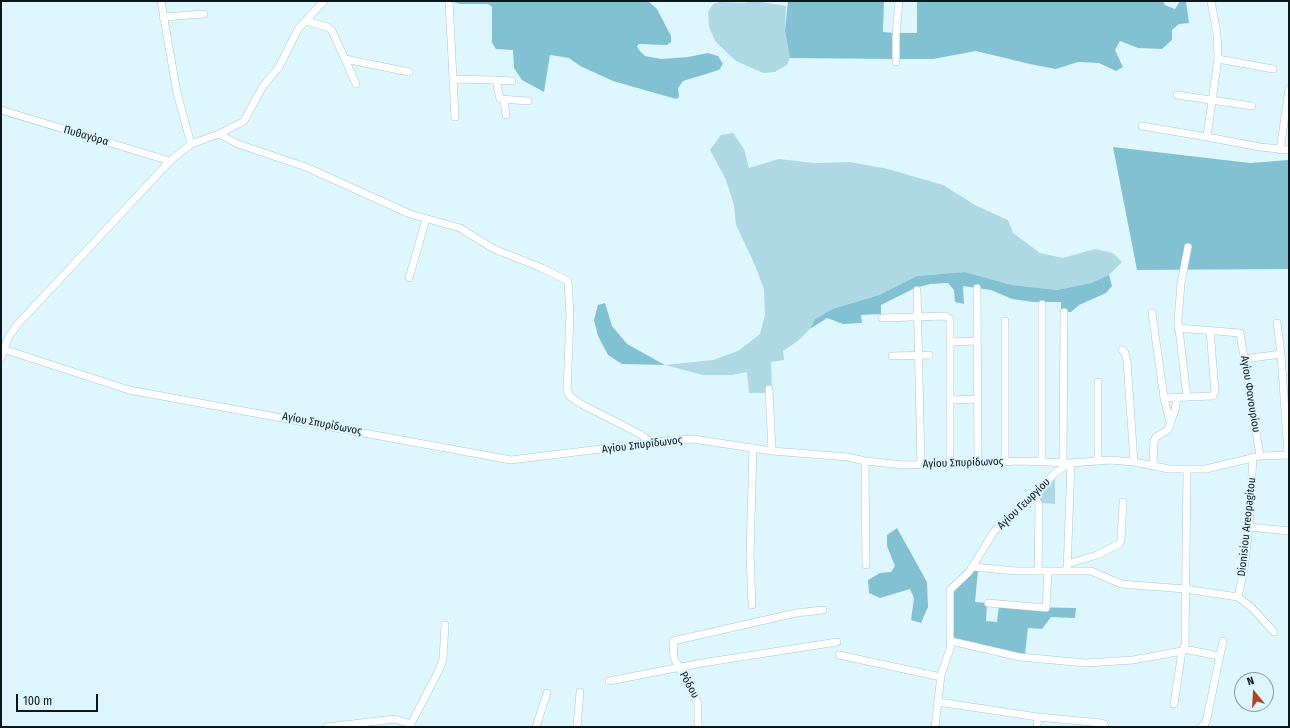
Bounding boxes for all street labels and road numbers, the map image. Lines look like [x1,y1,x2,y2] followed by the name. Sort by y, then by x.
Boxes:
[62,123,110,149] street label: Πυθαγόρα
[1237,355,1263,433] street label: Αγίου Φανουρίου
[281,410,363,438] street label: Αγίου Σπυρίδωνος
[601,434,683,456] street label: Αγίου Σπυρίδωνος
[922,455,1004,471] street label: Αγίου Σπυρίδωνος
[995,476,1053,532] street label: Αγίου Γεωργίου
[1235,477,1259,577] street label: Dionisiou Areopagitou
[676,669,702,701] street label: Ρόδου

